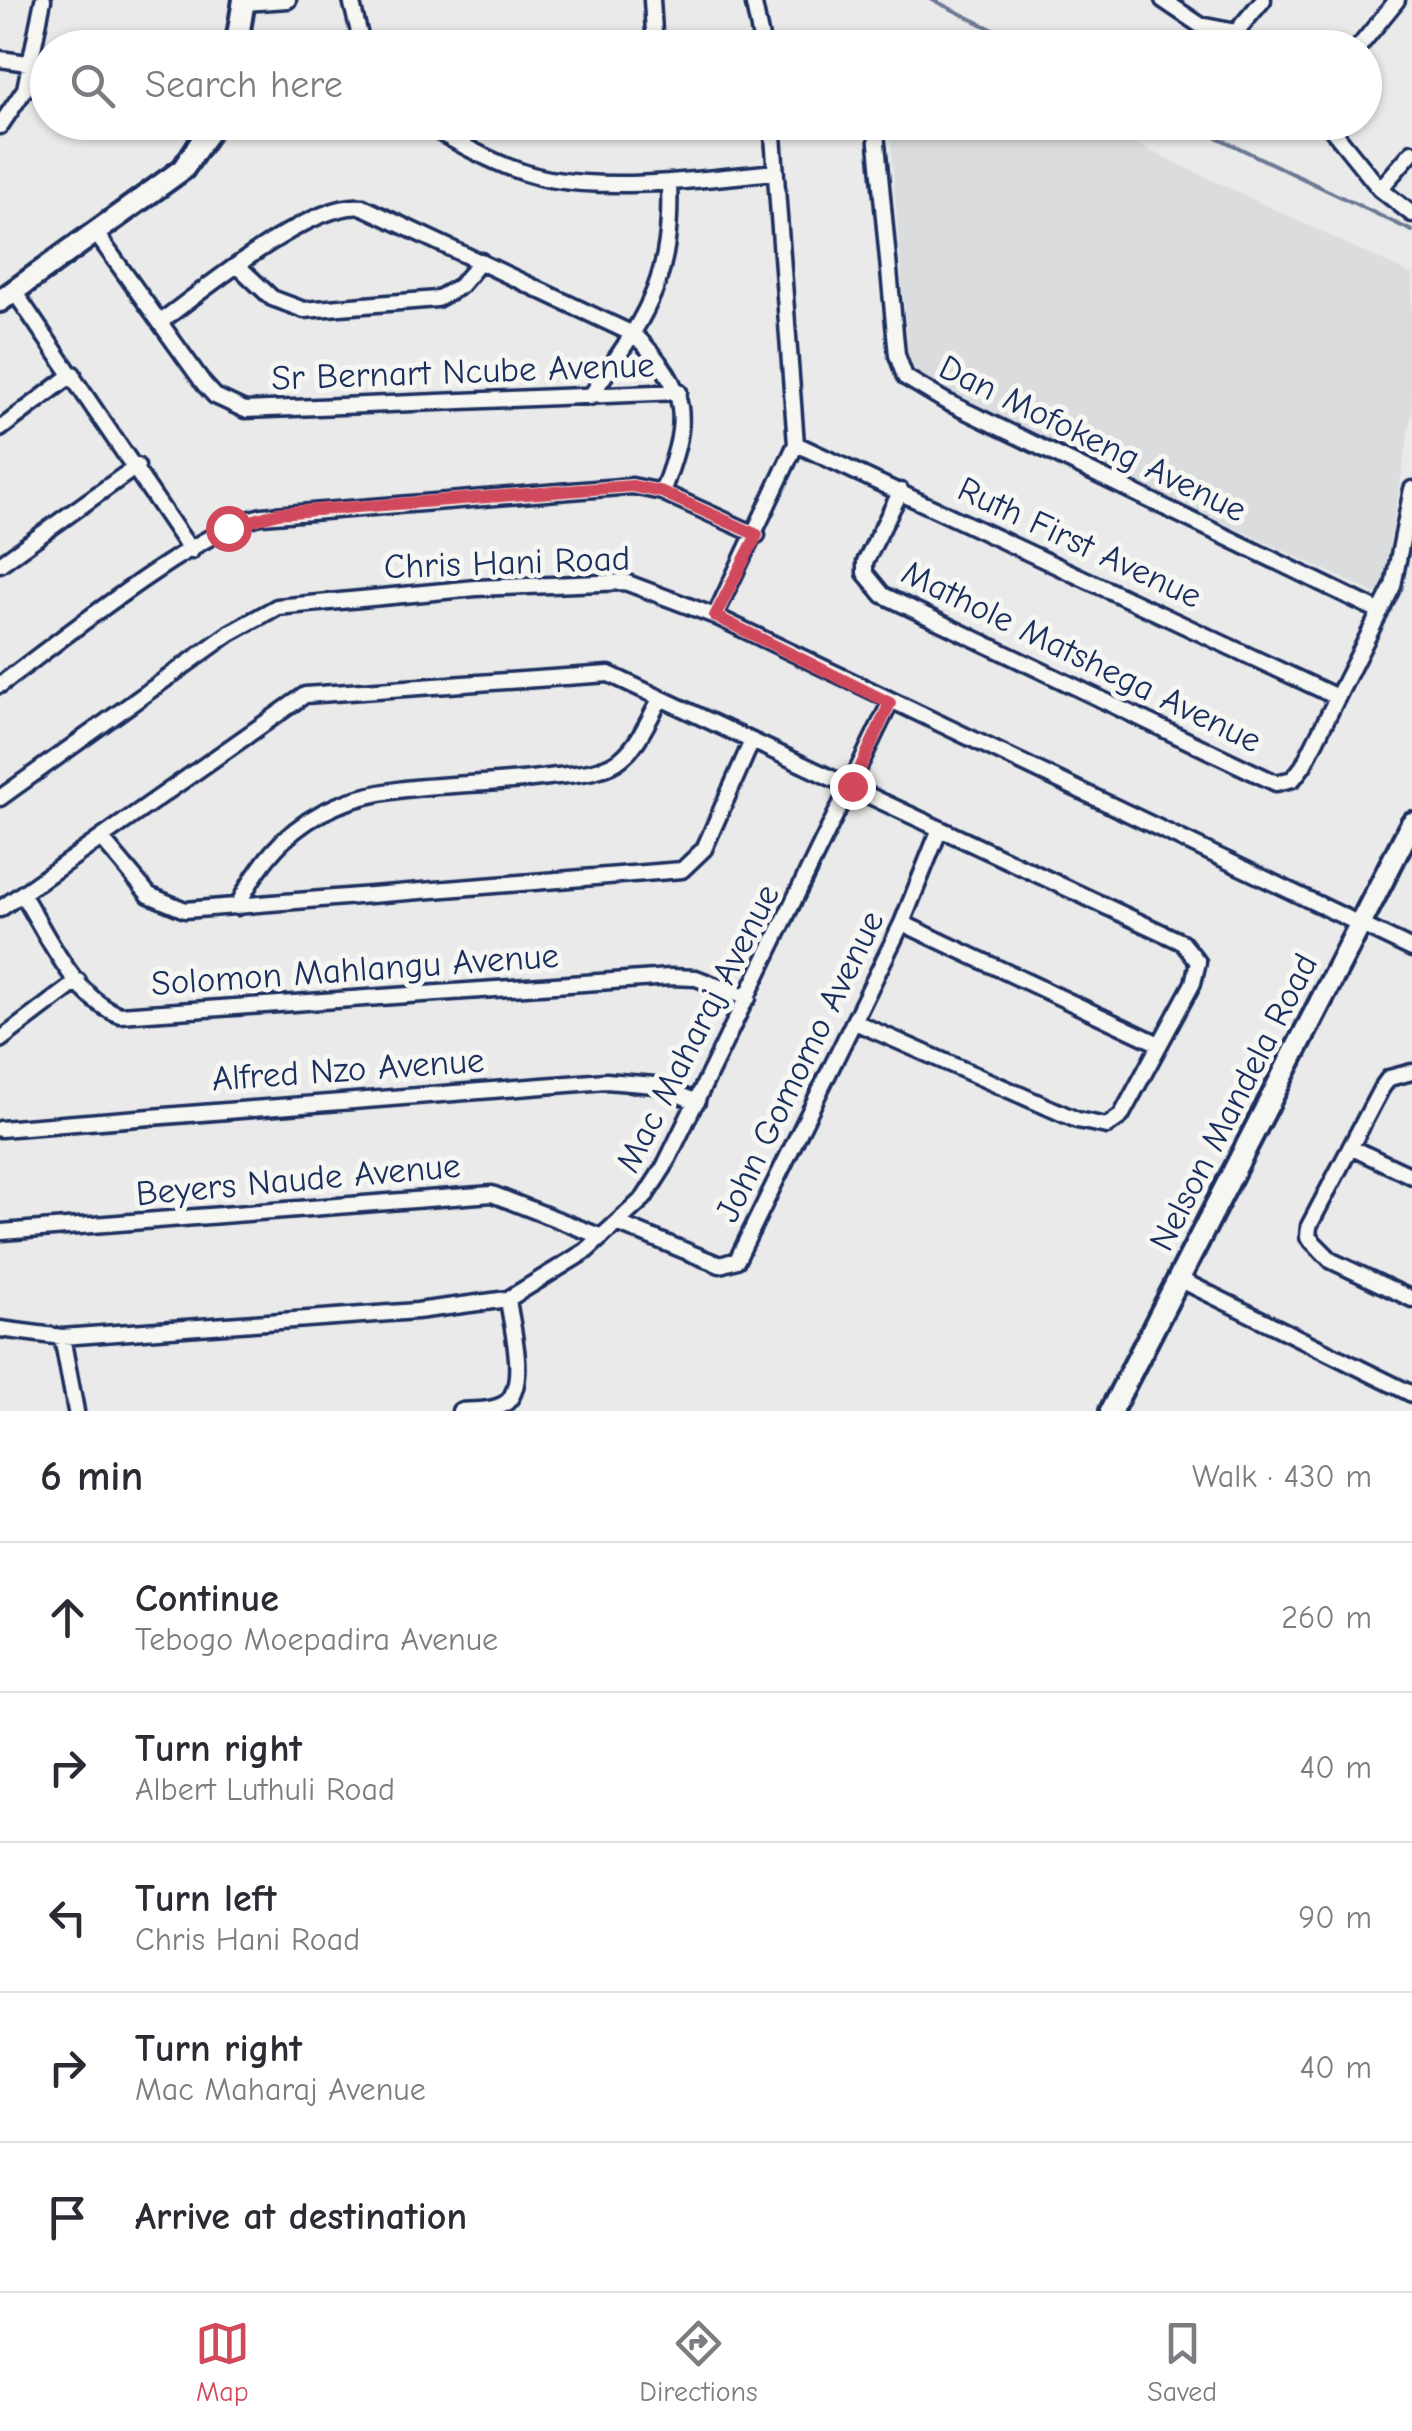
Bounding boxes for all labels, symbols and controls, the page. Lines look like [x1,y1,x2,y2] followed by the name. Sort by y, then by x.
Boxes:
[30,30,1382,140] search box
[65,58,120,113] icon: search
[145,63,343,107] text: Search here
[271,344,655,399] street label: Sr Bernart Ncube Avenue
[933,346,1253,531] street label: Dan Mofokeng Avenue
[951,468,1208,617] street label: Ruth First Avenue
[206,506,252,552] route start
[383,538,631,587] street label: Chris Hani Road
[895,552,1268,761] street label: Mathole Matshega Avenue
[830,764,876,810] route end
[607,877,788,1179] street label: Mac Maharaj Avenue
[706,904,893,1228] street label: John Gomomo Avenue
[150,935,560,1004] street label: Solomon Mahlangu Avenue
[1141,947,1326,1258] street label: Nelson Mandela Road
[210,1040,486,1099] street label: Alfred Nzo Avenue
[134,1145,462,1214] street label: Beyers Naude Avenue
[40,1452,143,1501] text: 6 min
[1192,1458,1372,1495] text: Walk · 430 m
[135,1577,279,1621] text: Continue
[40,1590,95,1645] icon: ahead
[1281,1599,1372,1636] text: 260 m
[135,1621,498,1658] text: Tebogo Moepadira Avenue
[135,1727,302,1771] text: Turn right
[40,1740,95,1795] icon: right
[1300,1749,1372,1786] text: 40 m
[135,1771,395,1808] text: Albert Luthuli Road
[135,1877,276,1921] text: Turn left
[40,1890,95,1945] icon: left
[1298,1899,1372,1936] text: 90 m
[135,1921,360,1958] text: Chris Hani Road
[135,2027,302,2071] text: Turn right
[40,2040,95,2095] icon: right
[1300,2049,1372,2086] text: 40 m
[135,2071,426,2108] text: Mac Maharaj Avenue
[40,2190,95,2245] icon: arrive
[135,2195,467,2239] text: Arrive at destination
[195,2316,250,2408] tab: Map
[639,2316,758,2408] tab: Directions
[1147,2316,1217,2408] tab: Saved

